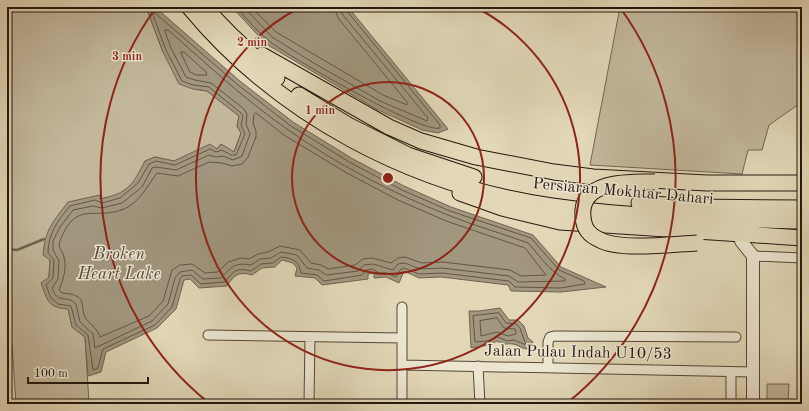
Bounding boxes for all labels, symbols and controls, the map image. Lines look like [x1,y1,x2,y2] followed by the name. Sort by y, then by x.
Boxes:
[237,37,267,49] text: 2 min
[112,51,142,63] text: 3 min
[305,105,335,117] text: 1 min
[381,171,395,185] centre of rings
[532,176,714,208] street label: Persiaran Mokhtar Dahari
[76,246,161,283] water label: Broken Heart Lake
[484,343,672,363] street label: Jalan Pulau Indah U10/53
[28,359,148,385] scale bar
[34,368,68,380] text: 100 m

